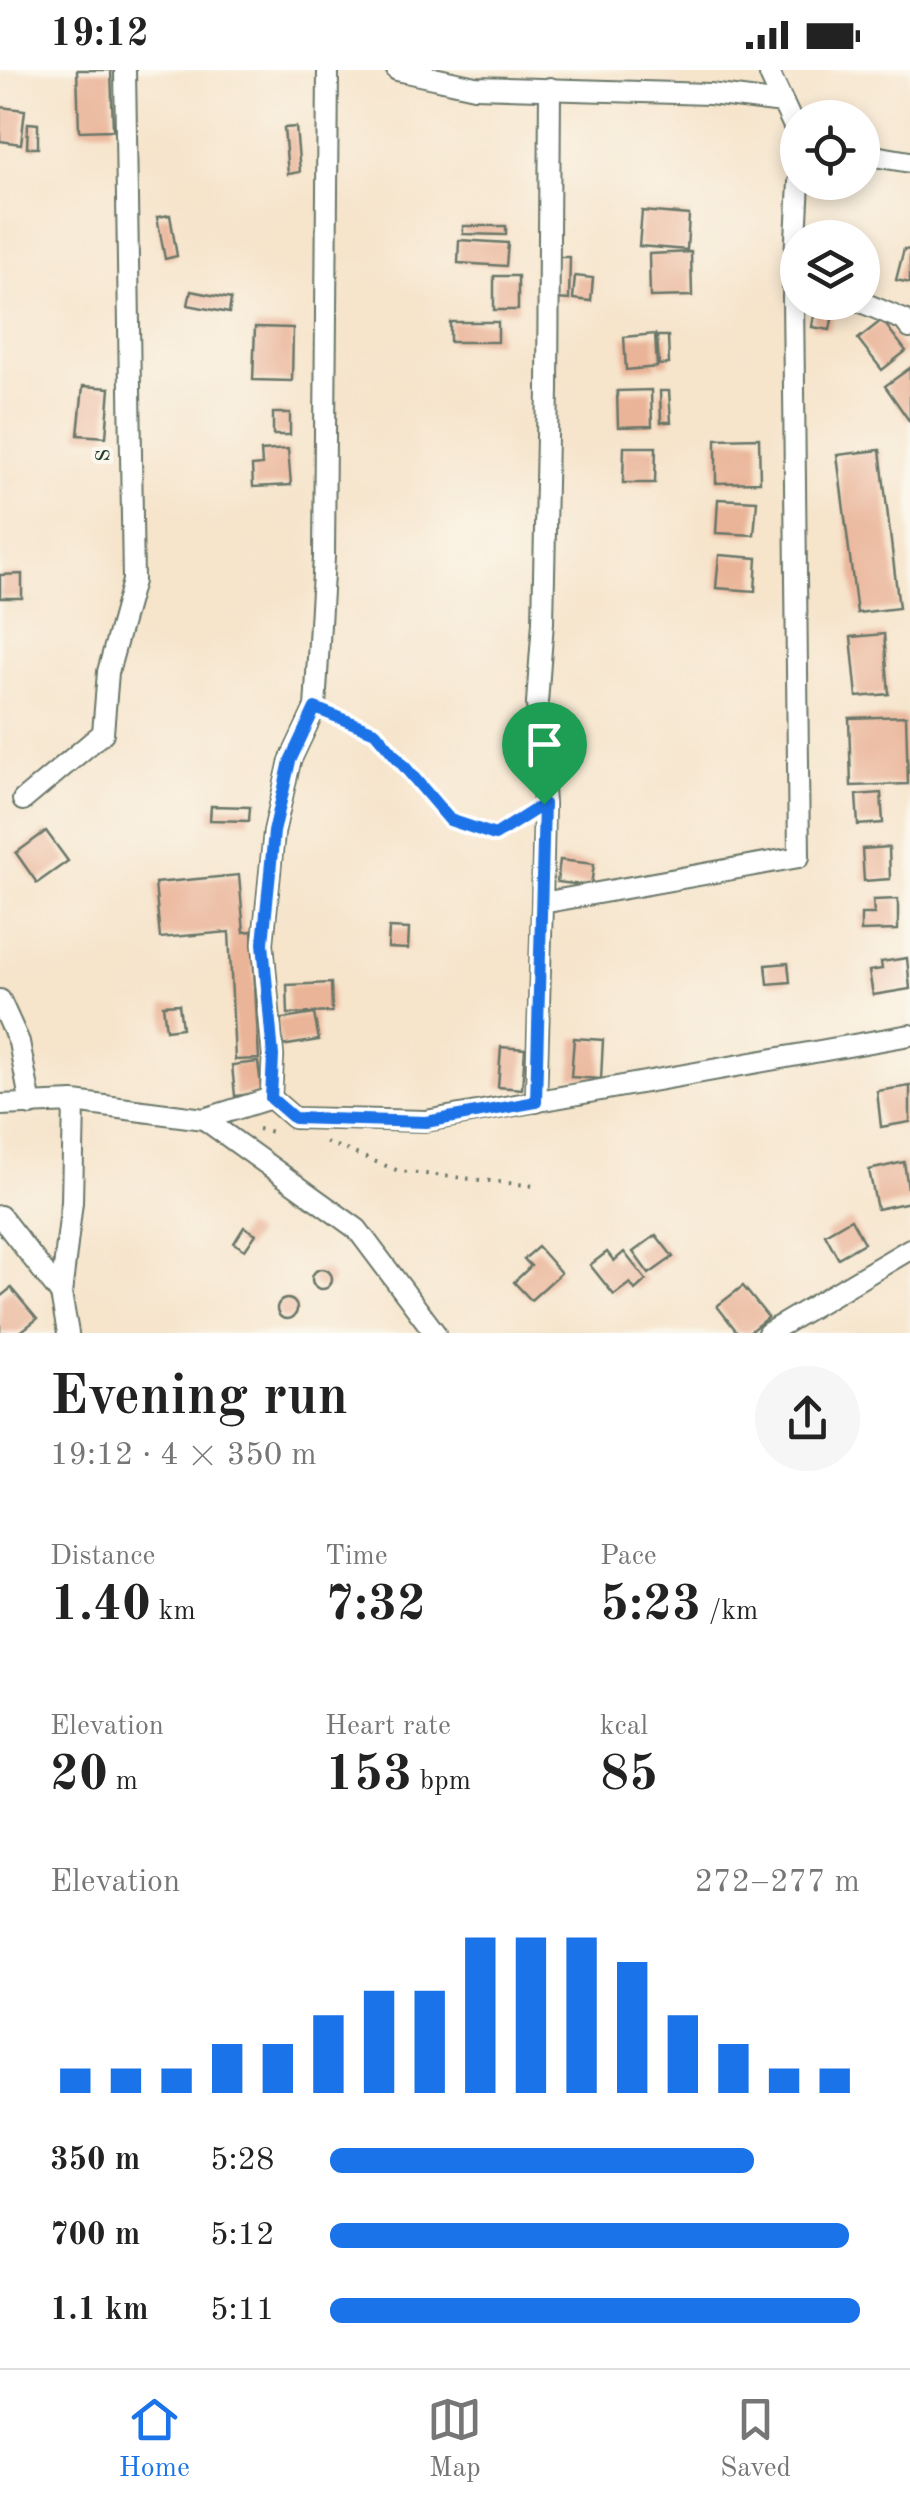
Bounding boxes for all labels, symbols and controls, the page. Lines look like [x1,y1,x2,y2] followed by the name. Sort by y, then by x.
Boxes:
[50,16,149,54] text: 19:12
[780,100,880,320] map controls
[780,100,880,200] button: locate
[780,220,880,320] button: layers
[86,448,116,462] street label: s
[502,702,587,805] pin
[517,717,572,772] icon: arrive
[755,1366,860,1471] button: share
[50,1371,348,1426] text: Evening run
[50,1440,317,1472] text: 19:12 · 4 × 350 m
[50,1543,155,1571] text: Distance
[325,1543,388,1571] text: Time
[600,1543,657,1571] text: Pace
[50,1581,151,1631] text: 1.40
[325,1581,426,1631] text: 7:32
[600,1581,701,1631] text: 5:23
[151,1598,196,1626] text: km
[701,1598,758,1626] text: /km
[50,1713,164,1741] text: Elevation
[325,1713,451,1741] text: Heart rate
[600,1713,648,1741] text: kcal
[50,1751,108,1801] text: 20
[325,1751,412,1801] text: 153
[600,1751,658,1801] text: 85
[108,1768,138,1796] text: m
[412,1768,471,1796] text: bpm
[50,1867,180,1899] text: Elevation
[694,1867,860,1899] text: 272–277 m
[50,2145,140,2177] text: 350 m
[210,2145,275,2177] text: 5:28
[50,2220,140,2252] text: 700 m
[210,2220,275,2252] text: 5:12
[50,2295,149,2327] text: 1.1 km
[210,2295,275,2327] text: 5:11
[119,2392,190,2487] tab: Home
[427,2392,482,2487] tab: Map
[720,2392,791,2487] tab: Saved

